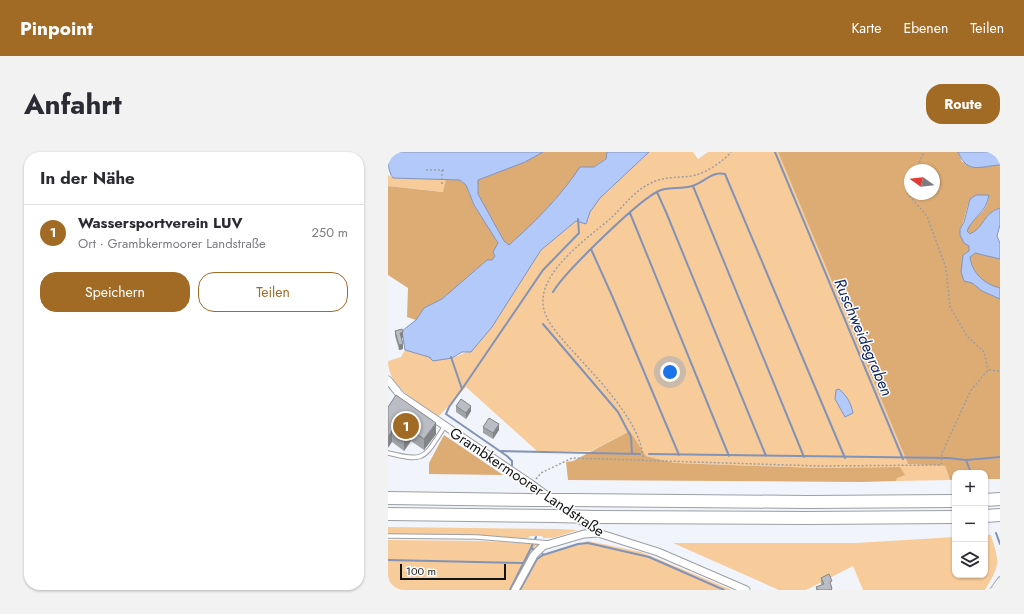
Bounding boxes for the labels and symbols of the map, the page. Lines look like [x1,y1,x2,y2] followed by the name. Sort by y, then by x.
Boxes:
[904,164,940,200] north arrow
[828,275,899,400] water label: Ruschweidegraben
[660,362,680,382] your location
[393,411,419,441] pin: 1
[445,422,609,542] street label: Grambkermoorer Landstraße
[400,562,506,581] scale bar

